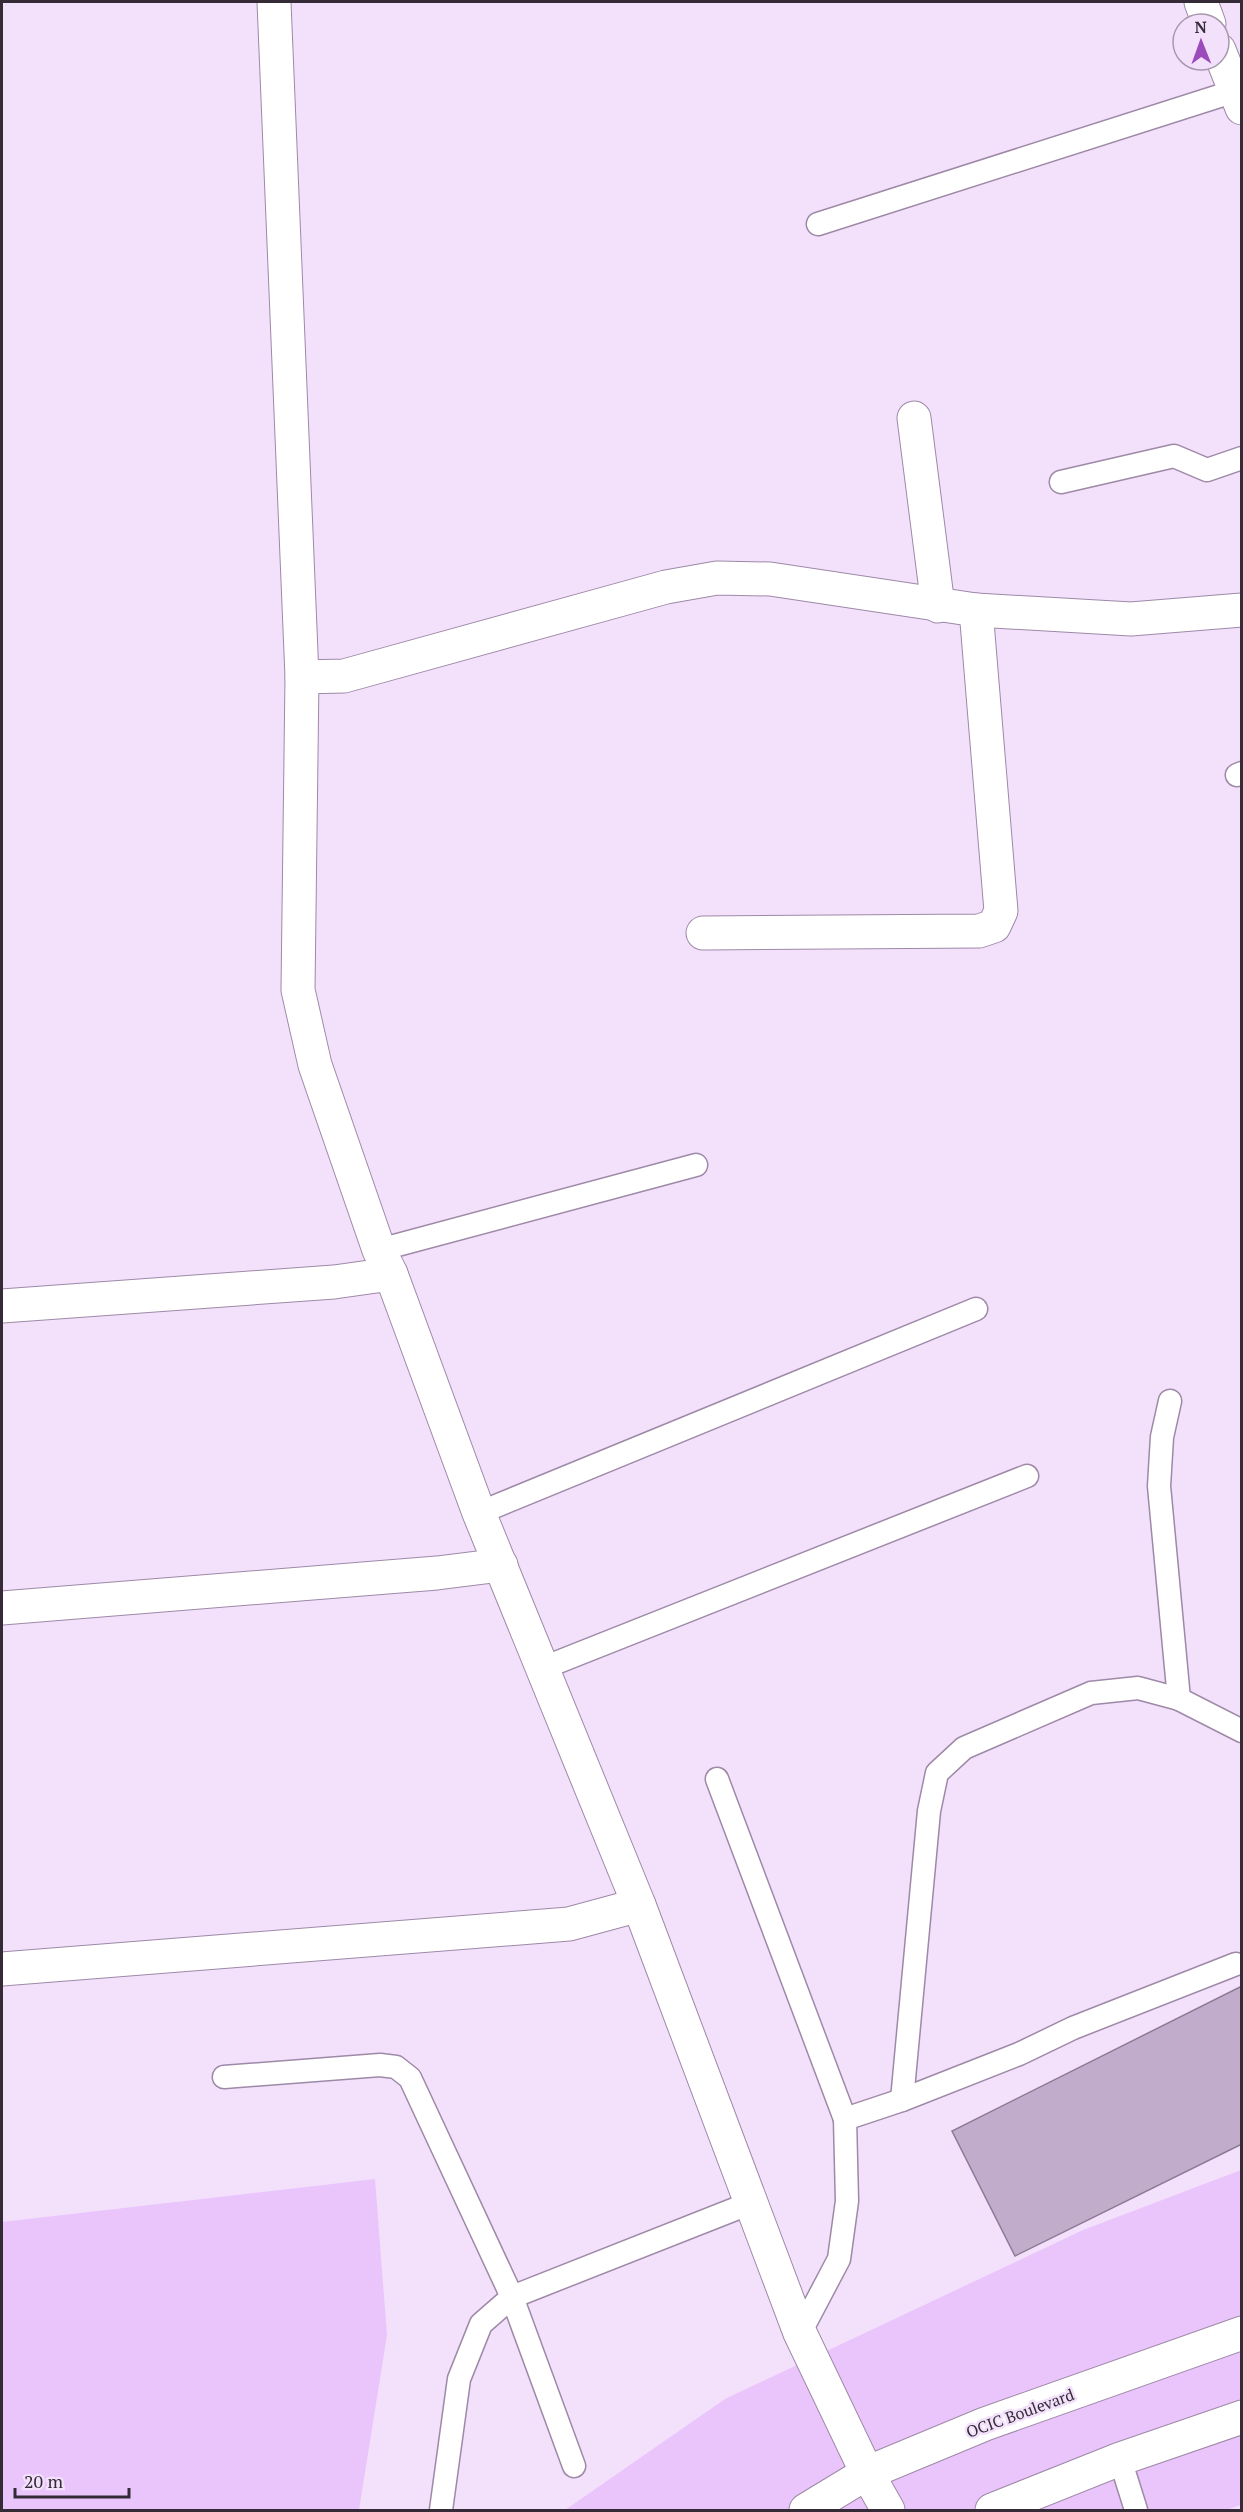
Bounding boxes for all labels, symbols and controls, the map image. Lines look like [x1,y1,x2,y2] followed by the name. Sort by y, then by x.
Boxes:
[1171,12,1231,72] north arrow
[1194,16,1207,38] text: N
[963,2383,1077,2443] street label: OCIC Boulevard
[15,2461,129,2499] scale bar
[24,2469,64,2493] text: 20 m

